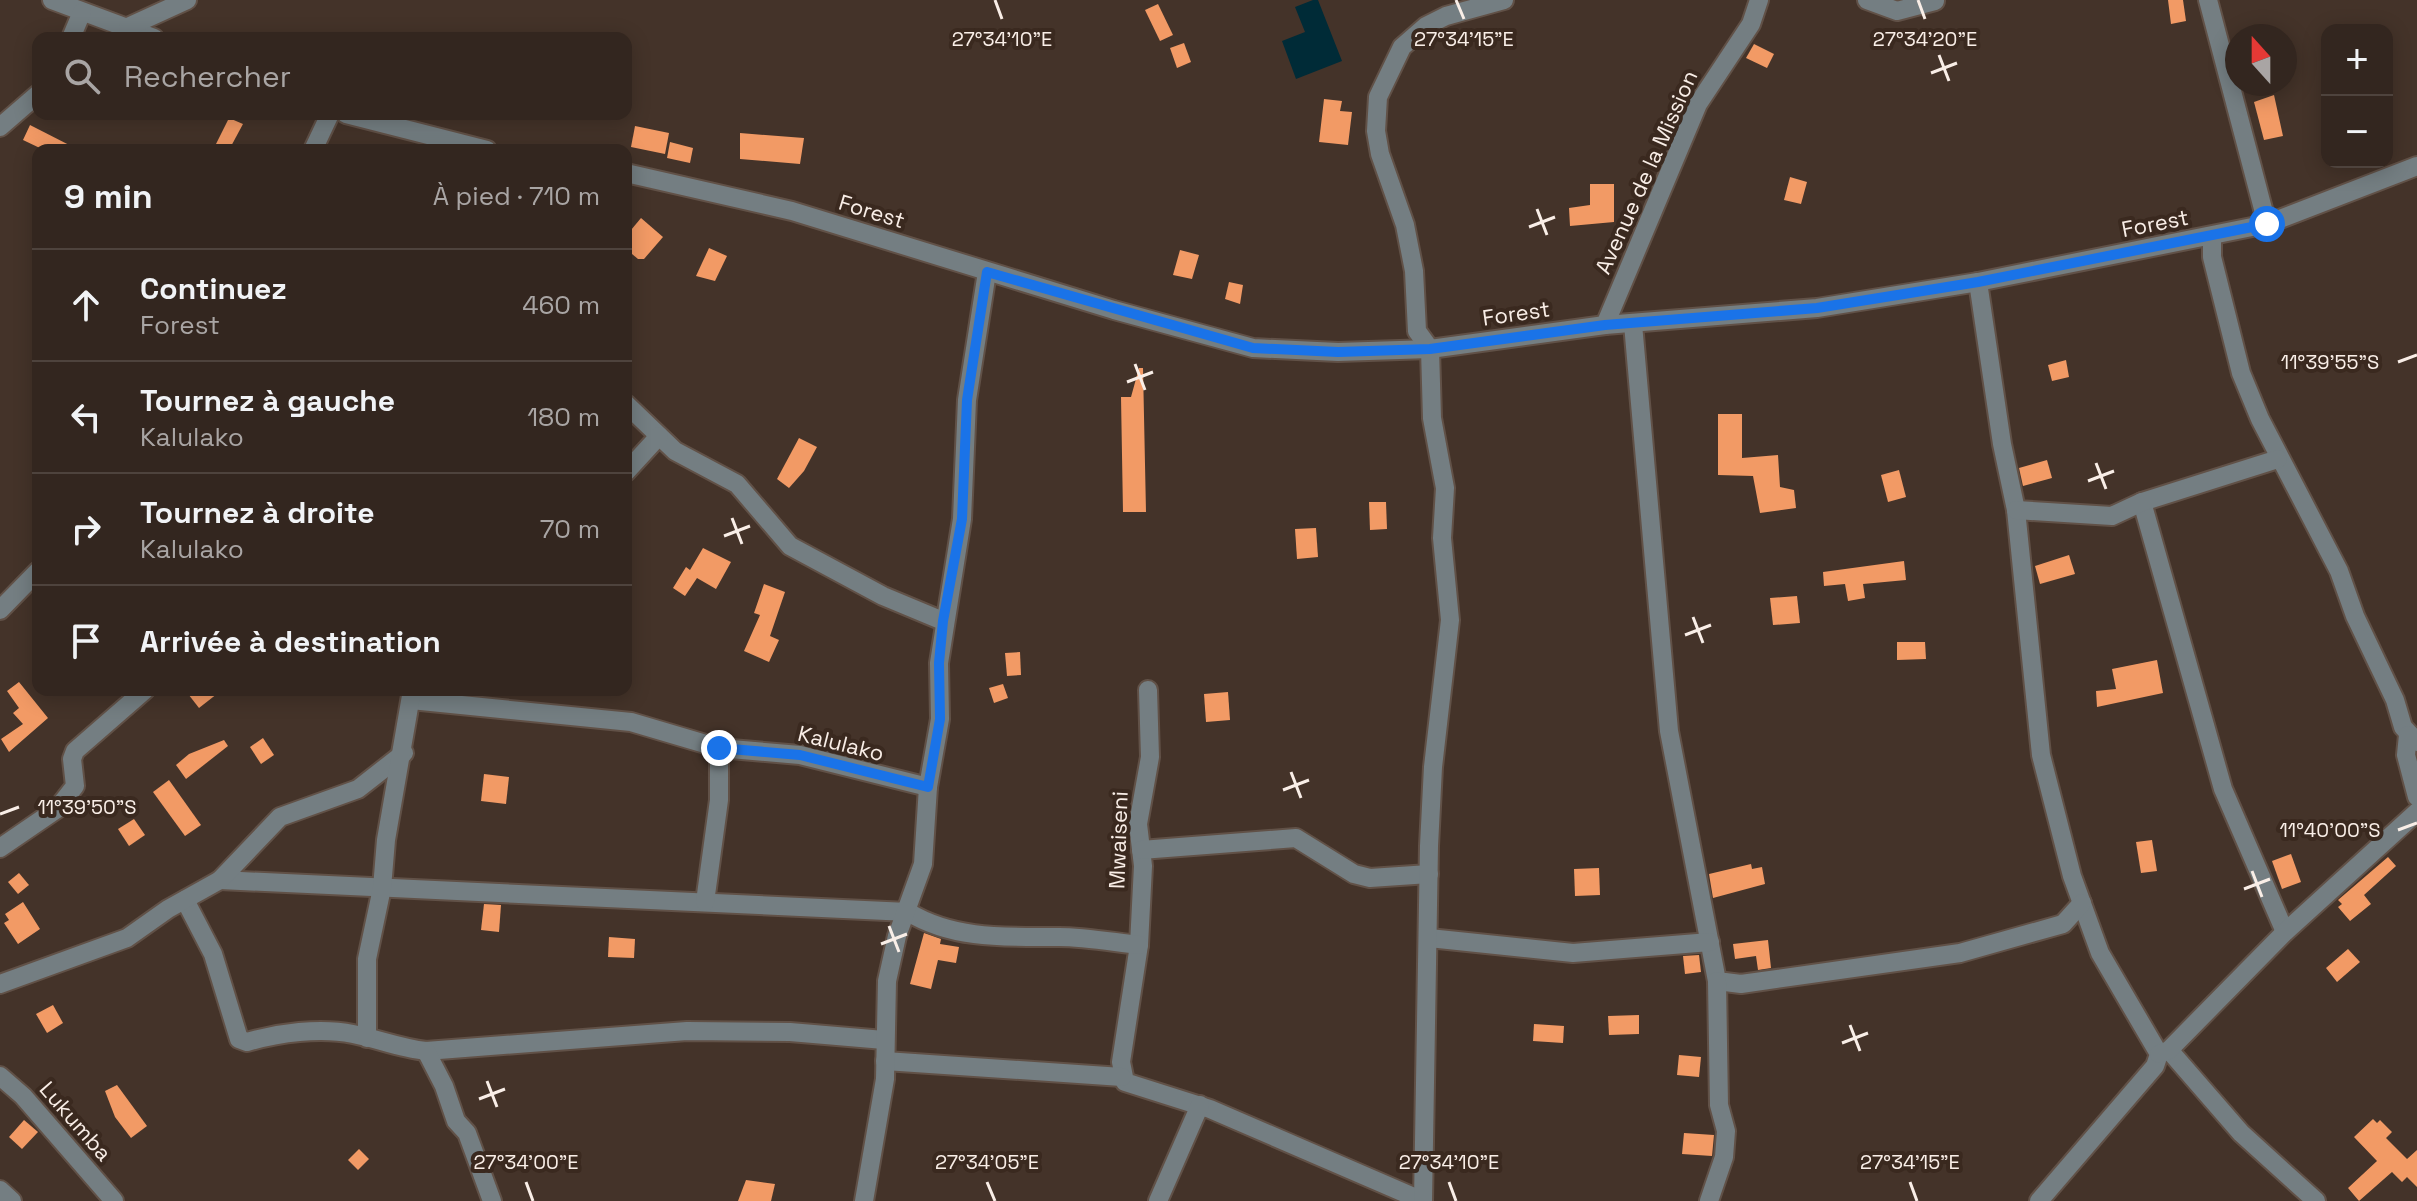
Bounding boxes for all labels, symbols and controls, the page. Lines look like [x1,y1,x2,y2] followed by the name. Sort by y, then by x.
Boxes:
[2225,24,2297,96] north arrow
[2321,24,2393,168] map controls
[2321,24,2393,96] button: +
[952,26,1052,52] text: 27°34'10"E
[1414,26,1514,52] text: 27°34'15"E
[1873,26,1977,52] text: 27°34'20"E
[32,32,632,120] search box
[60,54,104,98] icon: search
[124,57,291,96] text: Rechercher
[1588,66,1704,278] street label: Avenue de la Mission
[2321,96,2393,168] button: −
[64,175,153,218] text: 9 min
[433,179,600,213] text: À pied · 710 m
[836,188,908,234] street label: Forest
[2119,203,2191,243] street label: Forest
[2249,206,2285,242] route start
[140,269,287,308] text: Continuez
[64,283,108,327] icon: ahead
[522,288,600,322] text: 460 m
[1481,294,1551,332] street label: Forest
[140,308,220,342] text: Forest
[2281,349,2379,375] text: 11°39'55"S
[140,381,395,420] text: Tournez à gauche
[64,395,108,439] icon: left
[527,400,600,434] text: 180 m
[140,420,244,454] text: Kalulako
[140,493,374,532] text: Tournez à droite
[64,507,108,551] icon: right
[540,512,600,546] text: 70 m
[140,532,244,566] text: Kalulako
[64,619,108,663] icon: arrive
[140,622,441,661] text: Arrivée à destination
[795,719,887,767] street label: Kalulako
[701,730,737,766] route end
[1102,791,1134,889] street label: Mwaiseni
[37,794,137,820] text: 11°39'50"S
[2279,817,2381,843] text: 11°40'00"S
[34,1075,118,1167] street label: Lukumba
[473,1149,579,1175] text: 27°34'00"E
[935,1149,1039,1175] text: 27°34'05"E
[1399,1149,1499,1175] text: 27°34'10"E
[1860,1149,1960,1175] text: 27°34'15"E

